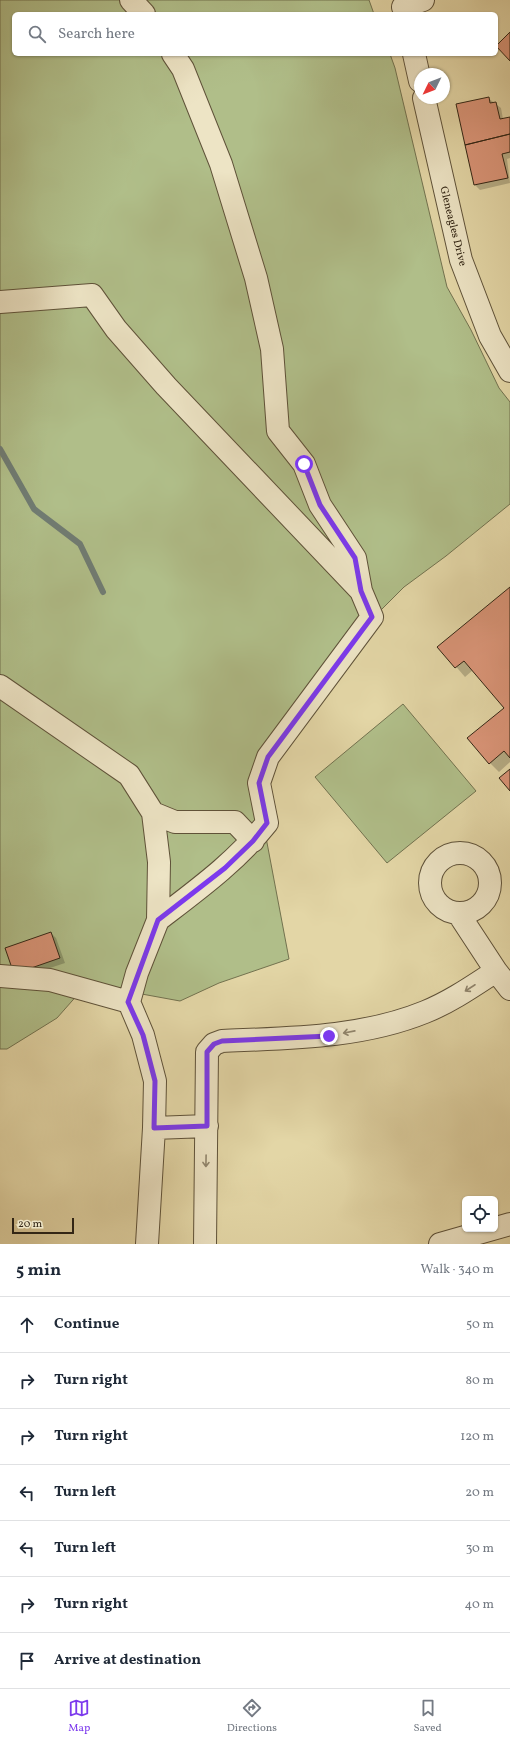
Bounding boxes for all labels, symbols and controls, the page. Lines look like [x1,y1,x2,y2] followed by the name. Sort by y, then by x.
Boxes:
[12,12,498,56] search box
[26,23,48,45] icon: search
[58,24,135,45] text: Search here
[414,68,450,104] north arrow
[435,185,470,268] street label: Gleneagles Drive
[295,455,313,473] route start
[465,984,476,992] one-way arrow
[320,1027,338,1045] route end
[343,1028,356,1036] one-way arrow
[202,1154,210,1167] one-way arrow
[462,1196,498,1232] map controls
[462,1196,498,1232] button: locate
[12,1216,74,1235] scale bar
[18,1217,42,1232] text: 20 m
[16,1259,61,1282] text: 5 min
[421,1261,494,1279] text: Walk · 340 m
[16,1314,38,1336] icon: ahead
[54,1314,119,1335] text: Continue
[466,1316,494,1334] text: 50 m
[16,1370,38,1392] icon: right
[54,1370,128,1391] text: Turn right
[465,1372,494,1390] text: 80 m
[16,1426,38,1448] icon: right
[54,1426,128,1447] text: Turn right
[460,1428,494,1446] text: 120 m
[16,1482,38,1504] icon: left
[54,1482,116,1503] text: Turn left
[465,1484,494,1502] text: 20 m
[16,1538,38,1560] icon: left
[54,1538,116,1559] text: Turn left
[466,1540,494,1558] text: 30 m
[16,1594,38,1616] icon: right
[54,1594,128,1615] text: Turn right
[465,1596,494,1614] text: 40 m
[16,1650,38,1672] icon: arrive
[54,1650,201,1671] text: Arrive at destination
[68,1697,90,1736] tab: Map
[227,1697,277,1736] tab: Directions
[413,1697,442,1736] tab: Saved

